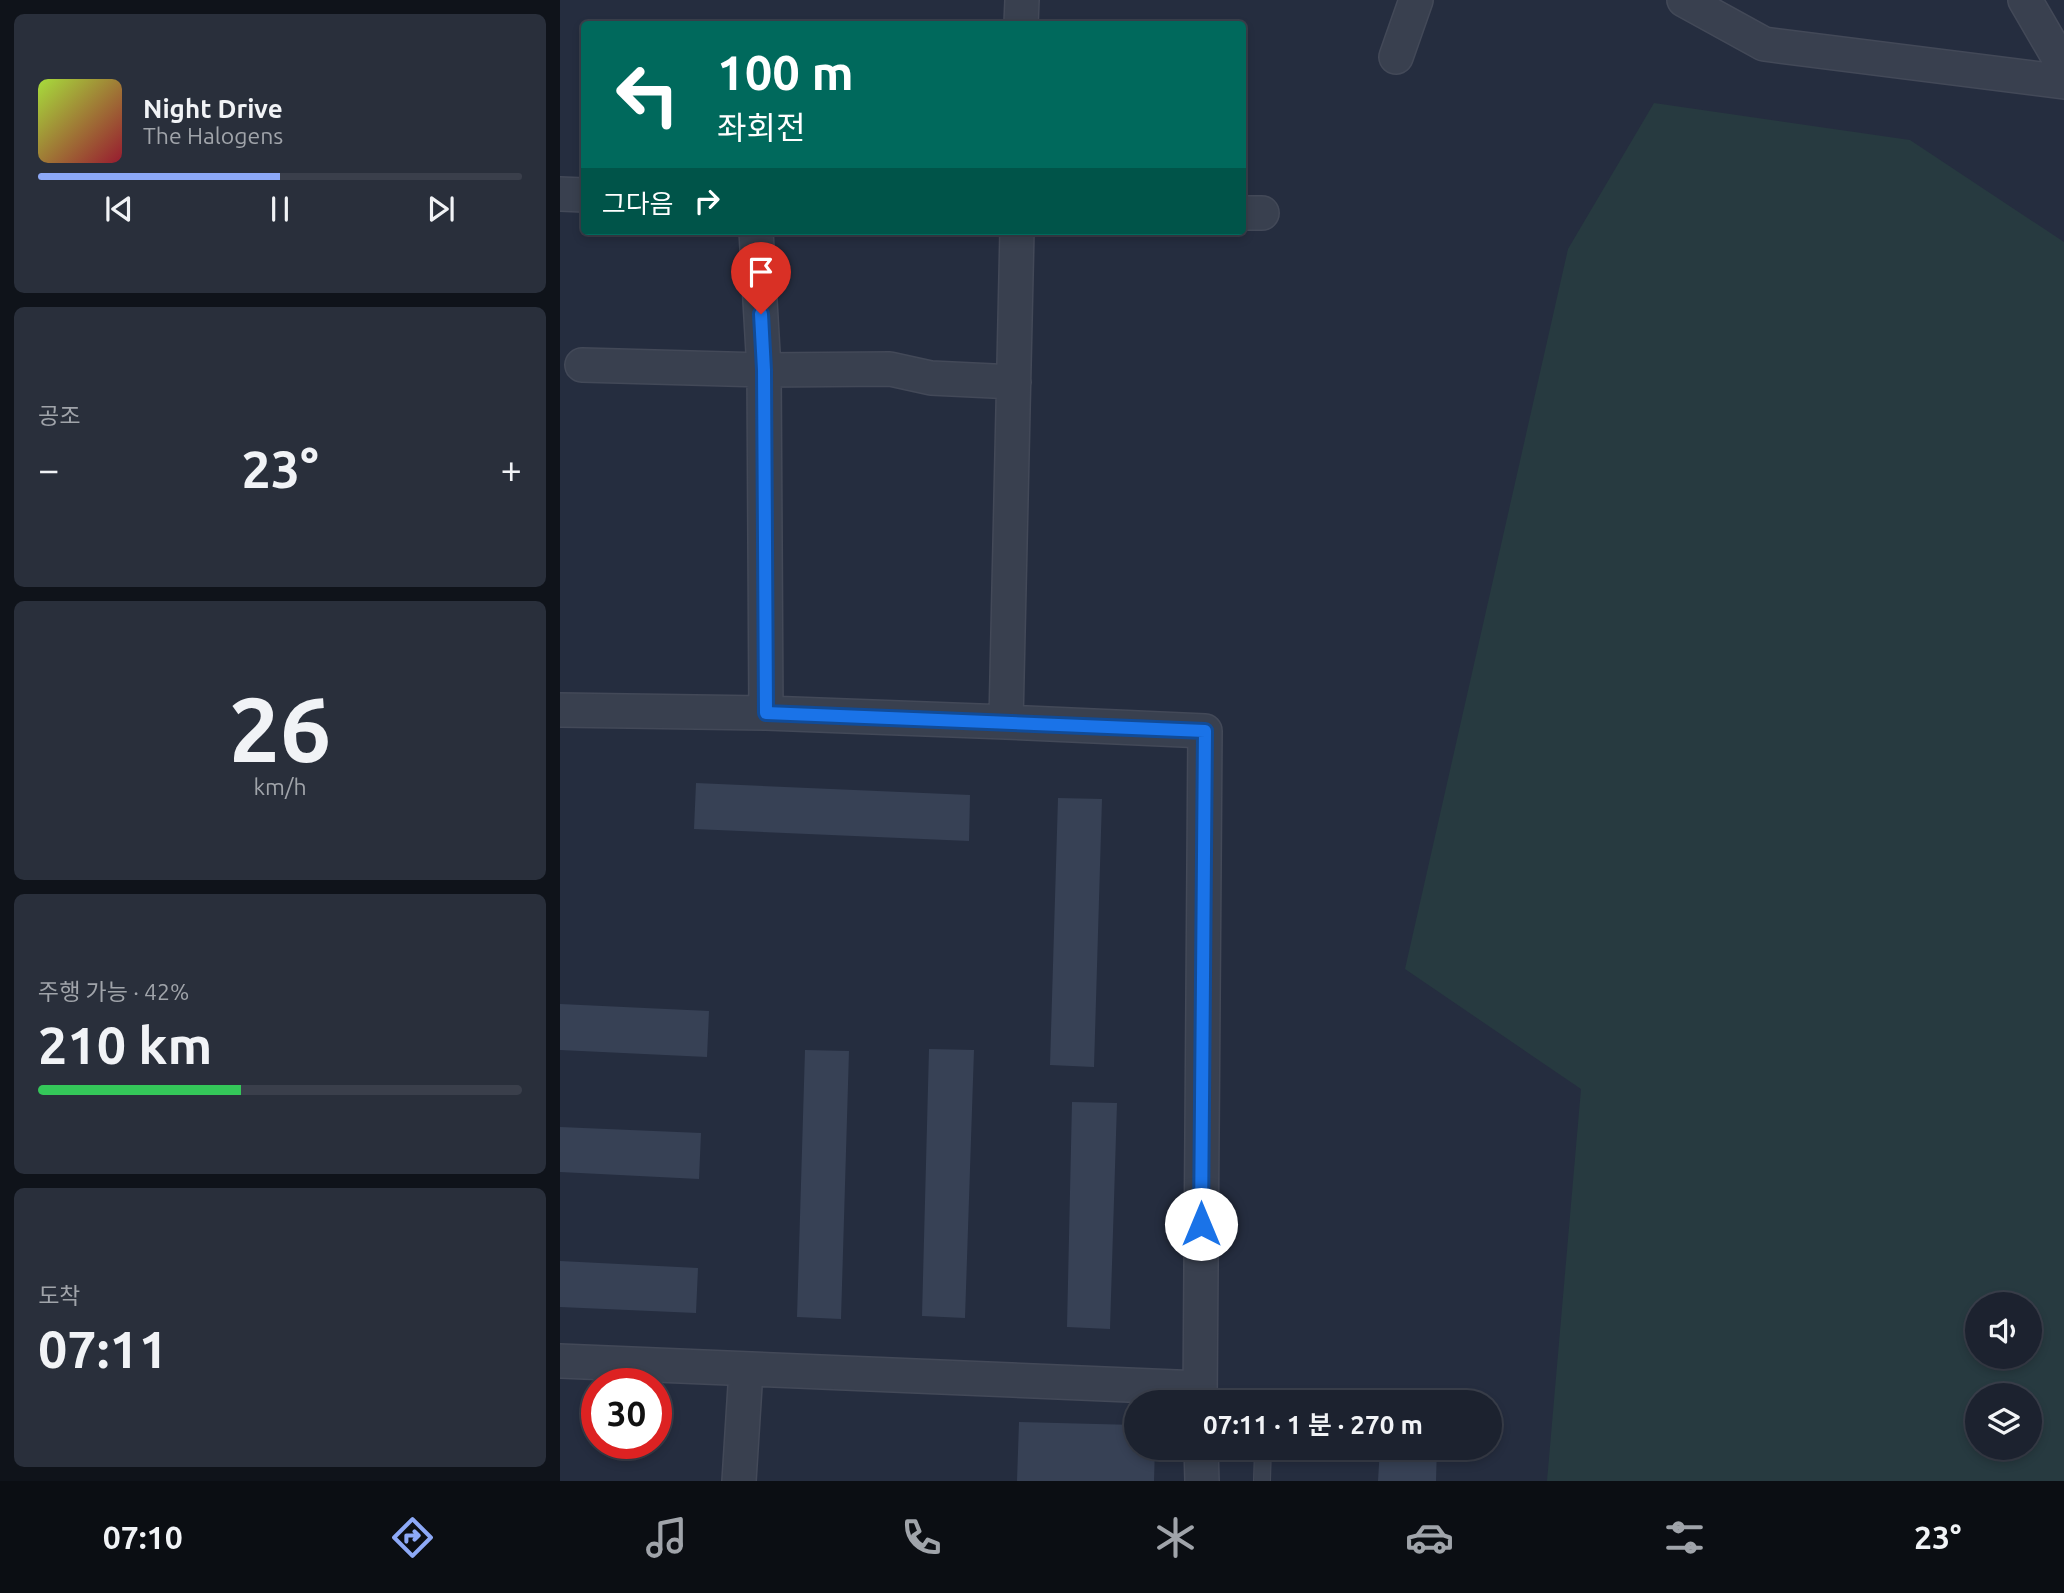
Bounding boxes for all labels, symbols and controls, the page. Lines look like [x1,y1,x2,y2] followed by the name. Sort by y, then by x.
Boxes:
[717,44,854,99] text: 100 m
[602,49,693,140] icon: left
[143,94,283,123] text: Night Drive
[717,109,805,145] text: 좌회전
[143,123,283,148] text: The Halogens
[688,182,726,220] icon: right
[602,189,674,218] text: 그다음
[100,190,138,228] icon: previous
[261,190,299,228] icon: pause
[422,190,460,228] icon: next
[731,242,791,314] pin
[742,253,780,291] icon: arrive
[38,403,80,428] text: 공조
[241,440,319,498] text: 23°
[38,448,59,490] text: −
[501,448,522,490] text: +
[229,677,331,779] text: 26
[253,774,307,799] text: km/h
[38,979,189,1004] text: 주행 가능 · 42%
[38,1016,212,1074] text: 210 km
[1164,1187,1238,1261] position arrow
[38,1283,80,1308] text: 도착
[1965,1292,2042,1460] map controls
[1965,1292,2042,1369] button: sound
[38,1320,168,1378] text: 07:11
[581,1368,672,1459] speed limit sign: 30
[1965,1383,2042,1460] button: layers
[1203,1410,1423,1439] text: 07:11 · 1 분 · 270 m
[388,1513,437,1562] icon: directions
[642,1513,691,1562] icon: music
[897,1513,946,1562] icon: phone
[1151,1513,1200,1562] icon: climate
[1405,1513,1454,1562] icon: car
[1660,1513,1709,1562] icon: filters
[103,1519,183,1555] text: 07:10
[1914,1519,1961,1555] text: 23°

